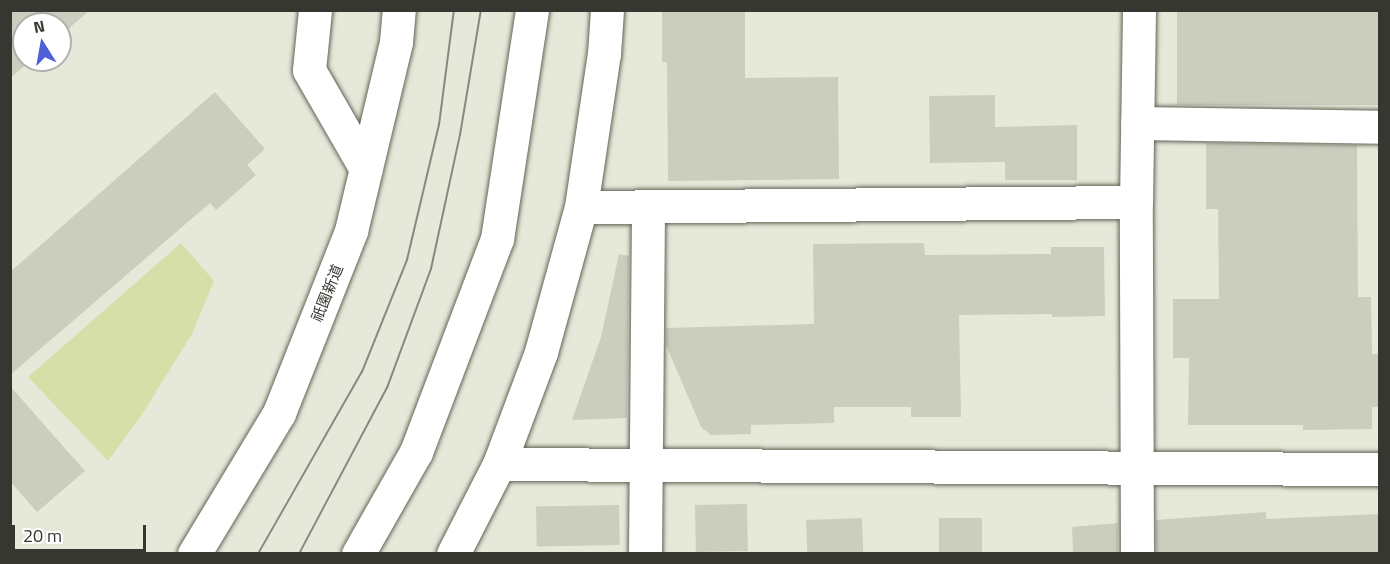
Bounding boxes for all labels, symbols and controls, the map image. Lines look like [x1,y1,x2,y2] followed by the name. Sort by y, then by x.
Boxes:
[12,12,72,72] north arrow
[31,13,47,39] text: N
[307,262,347,324] street label: 祇園新道
[15,513,148,551] scale bar
[23,522,62,549] text: 20 m

